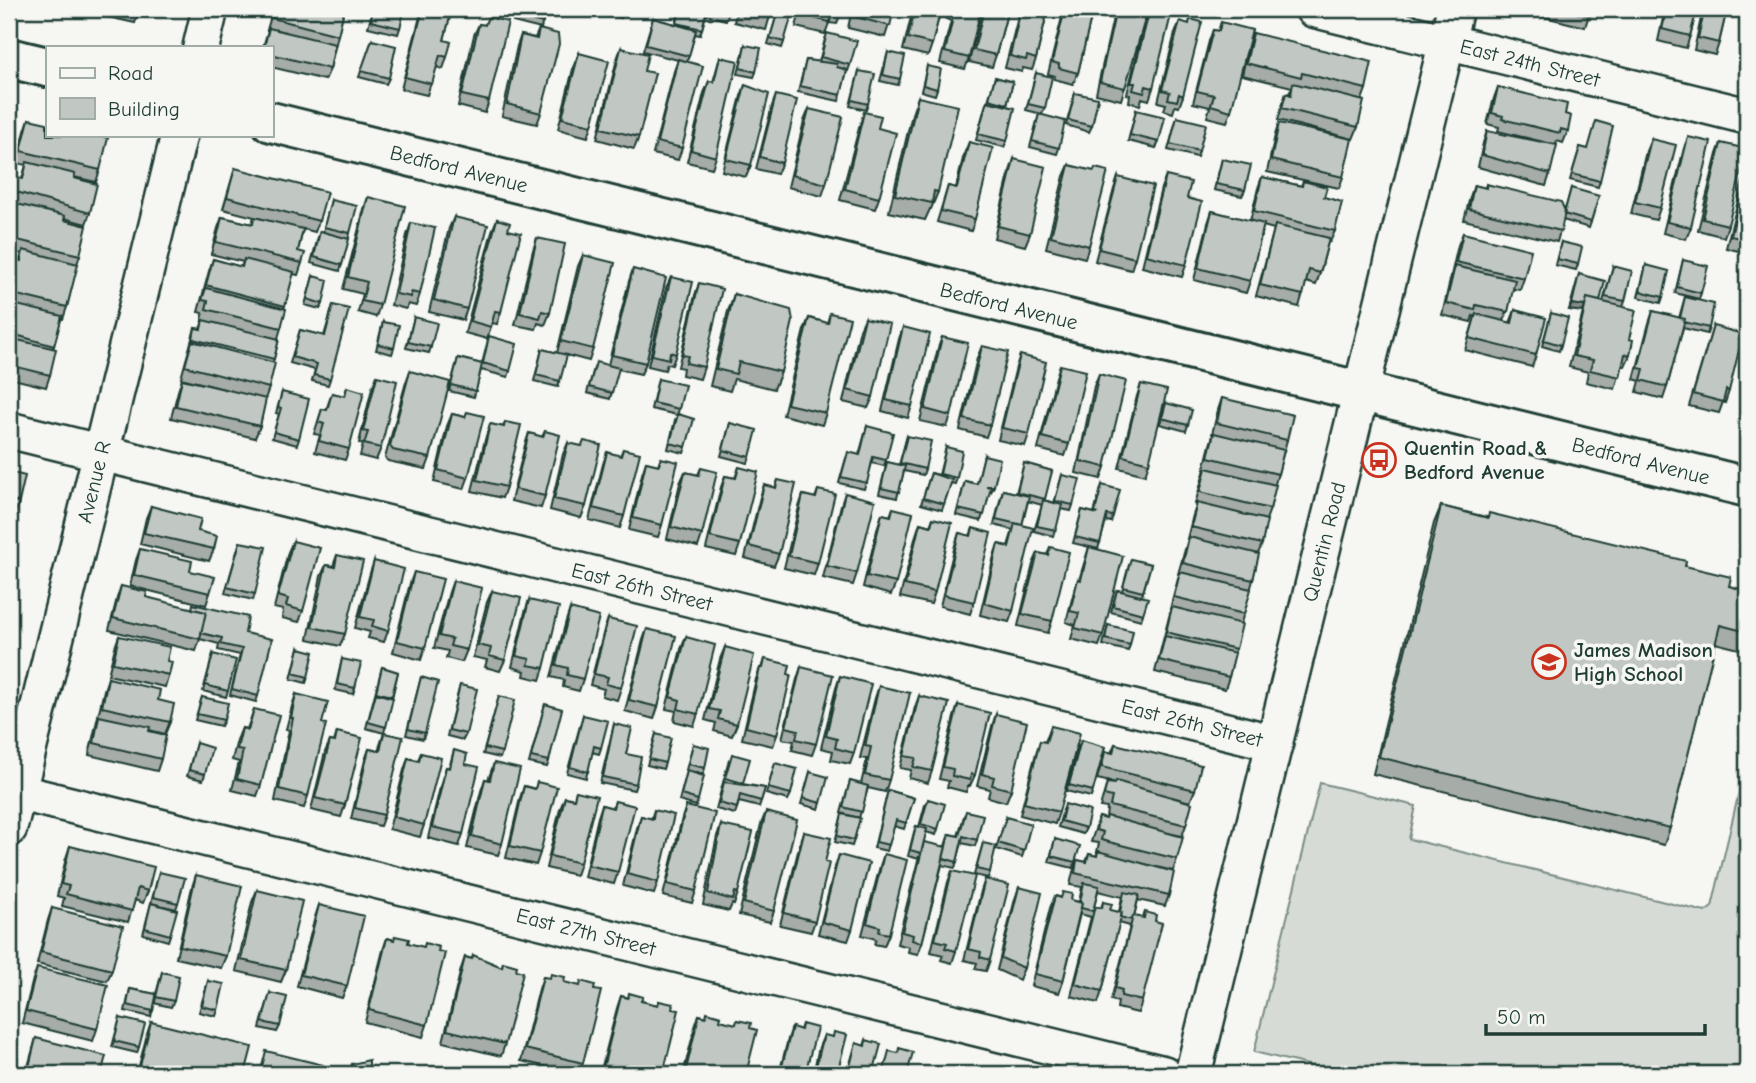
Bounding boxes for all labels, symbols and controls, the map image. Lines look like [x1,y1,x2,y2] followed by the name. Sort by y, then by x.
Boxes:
[1458,34,1603,92] street label: East 24th Street
[46,46,273,136] legend
[108,61,153,85] text: Road
[108,97,180,121] text: Building
[388,140,530,198] street label: Bedford Avenue
[938,277,1080,335] street label: Bedford Avenue
[1570,432,1712,490] street label: Bedford Avenue
[1404,436,1547,484] place label: Quentin Road & Bedford Avenue
[72,439,116,525] street label: Avenue R
[1360,441,1398,479] bus stop icon: Quentin Road & Bedford Avenue
[1298,480,1350,604] street label: Quentin Road
[569,558,716,616] street label: East 26th Street
[1574,638,1713,686] place label: James Madison High School
[1530,643,1568,681] school or university icon: James Madison High School
[1119,694,1266,752] street label: East 26th Street
[514,903,659,961] street label: East 27th Street
[1486,992,1705,1036] scale bar
[1497,1005,1546,1029] text: 50 m

